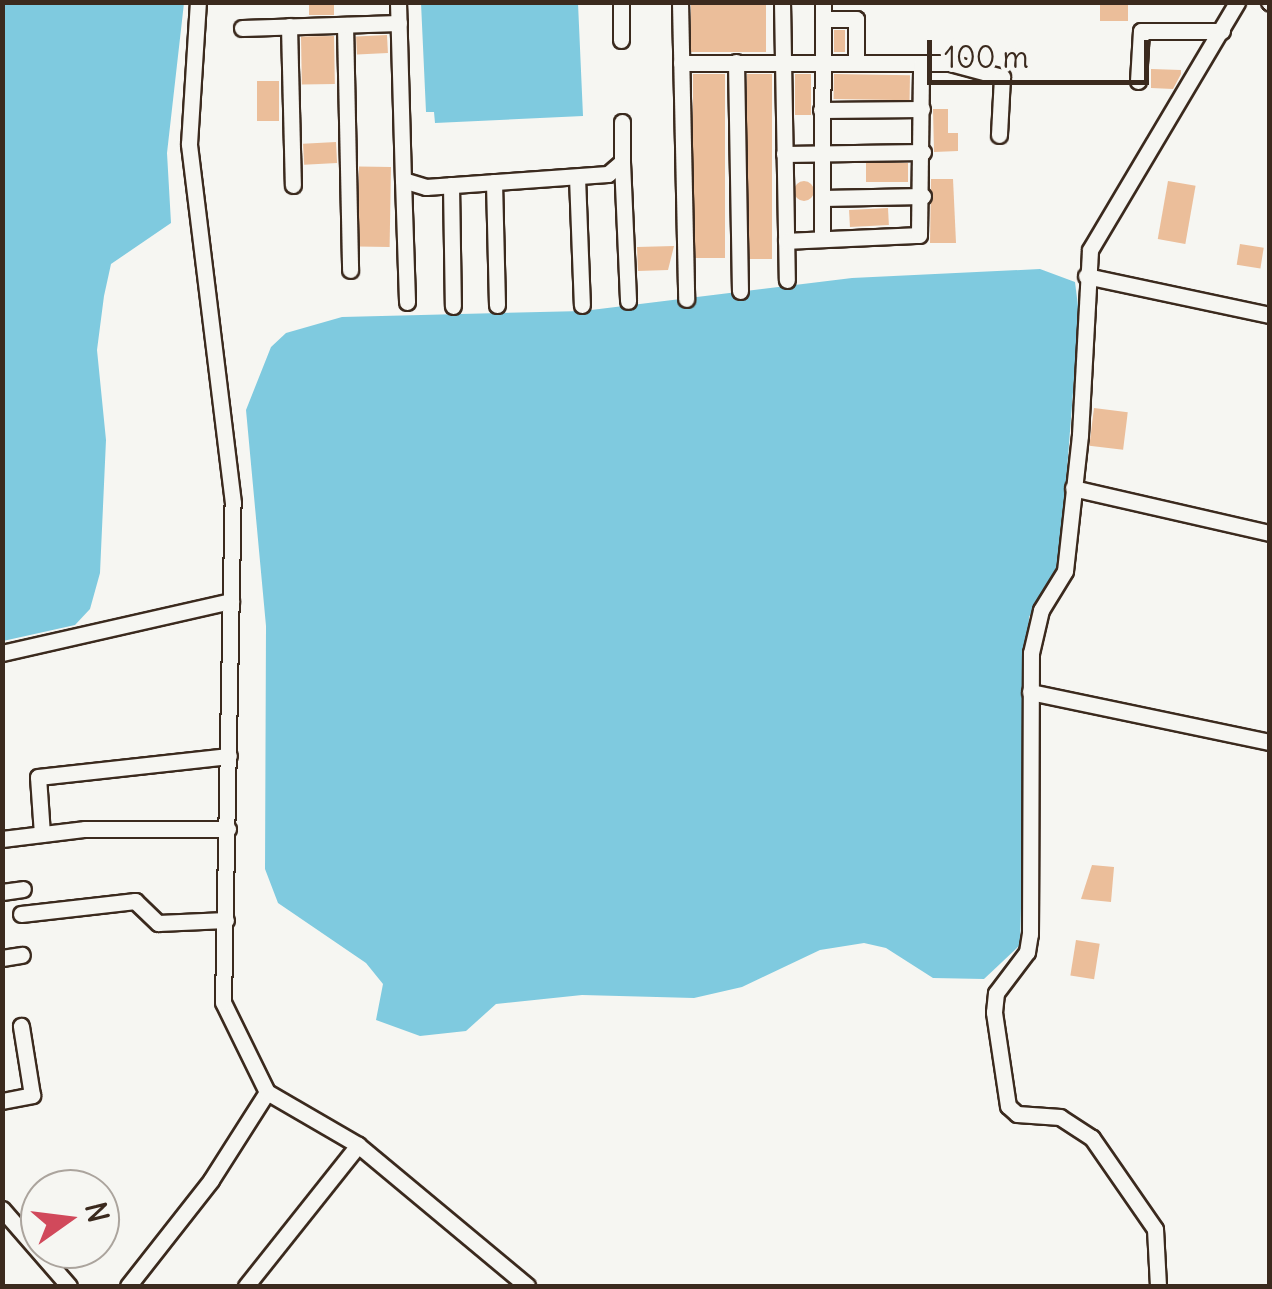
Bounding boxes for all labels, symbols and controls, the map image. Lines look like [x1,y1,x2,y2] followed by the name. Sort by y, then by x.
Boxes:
[932,20,1154,82] scale bar
[944,38,1029,76] text: 100 m
[20,1169,120,1269] north arrow
[77,1198,117,1226] text: N

